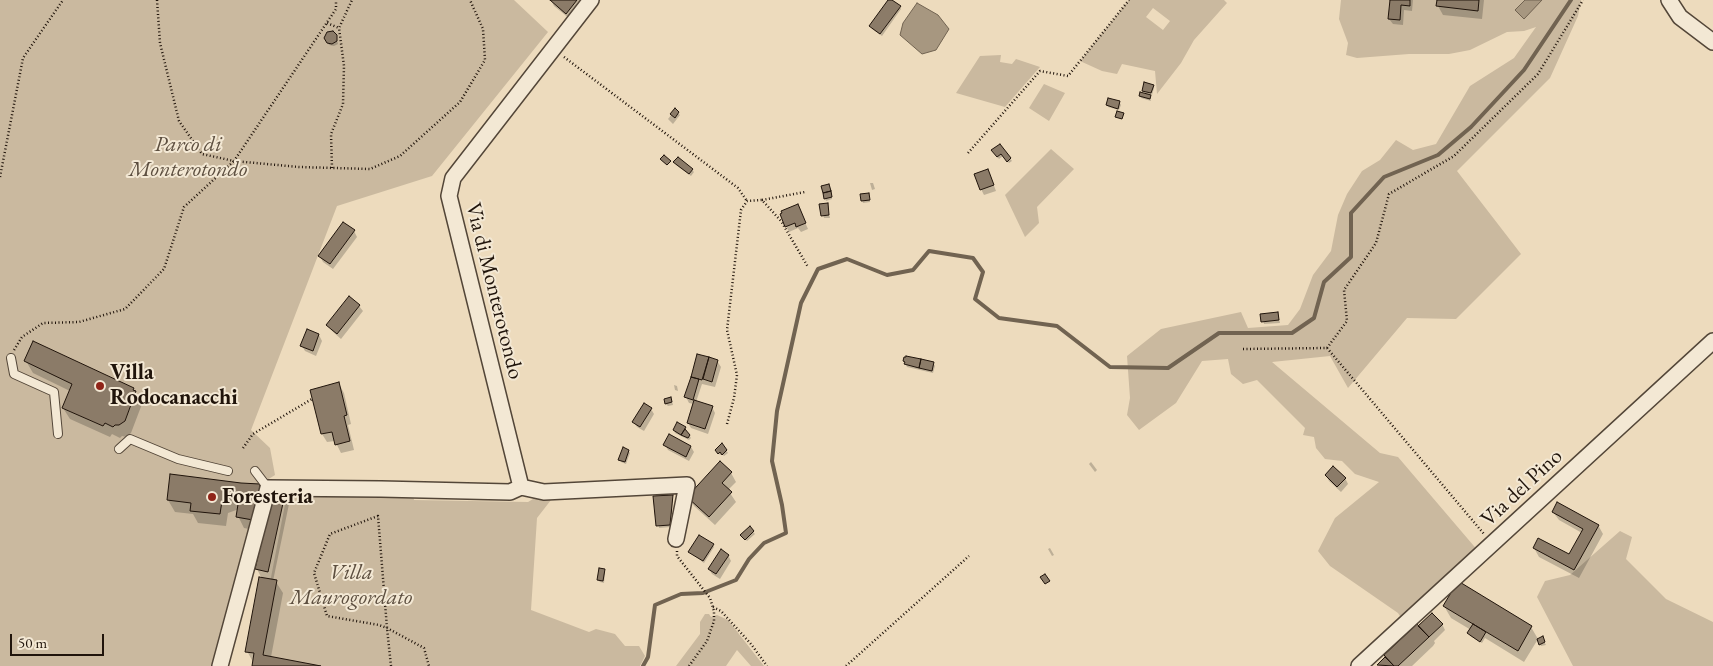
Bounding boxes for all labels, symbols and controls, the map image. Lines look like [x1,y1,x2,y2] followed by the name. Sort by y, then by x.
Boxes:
[129,132,247,184] park label: Parco di Monterotondo
[459,200,529,382] street label: Via di Monterotondo
[110,360,238,412] place label: Villa Rodocanacchi
[94,380,106,392] marker: Villa Rodocanacchi
[1476,443,1568,533] street label: Via del Pino
[222,484,313,510] place label: Foresteria
[206,491,218,503] marker: Foresteria
[290,560,412,612] park label: Villa Maurogordato
[12,624,106,656] scale bar
[18,633,47,652] text: 50 m

